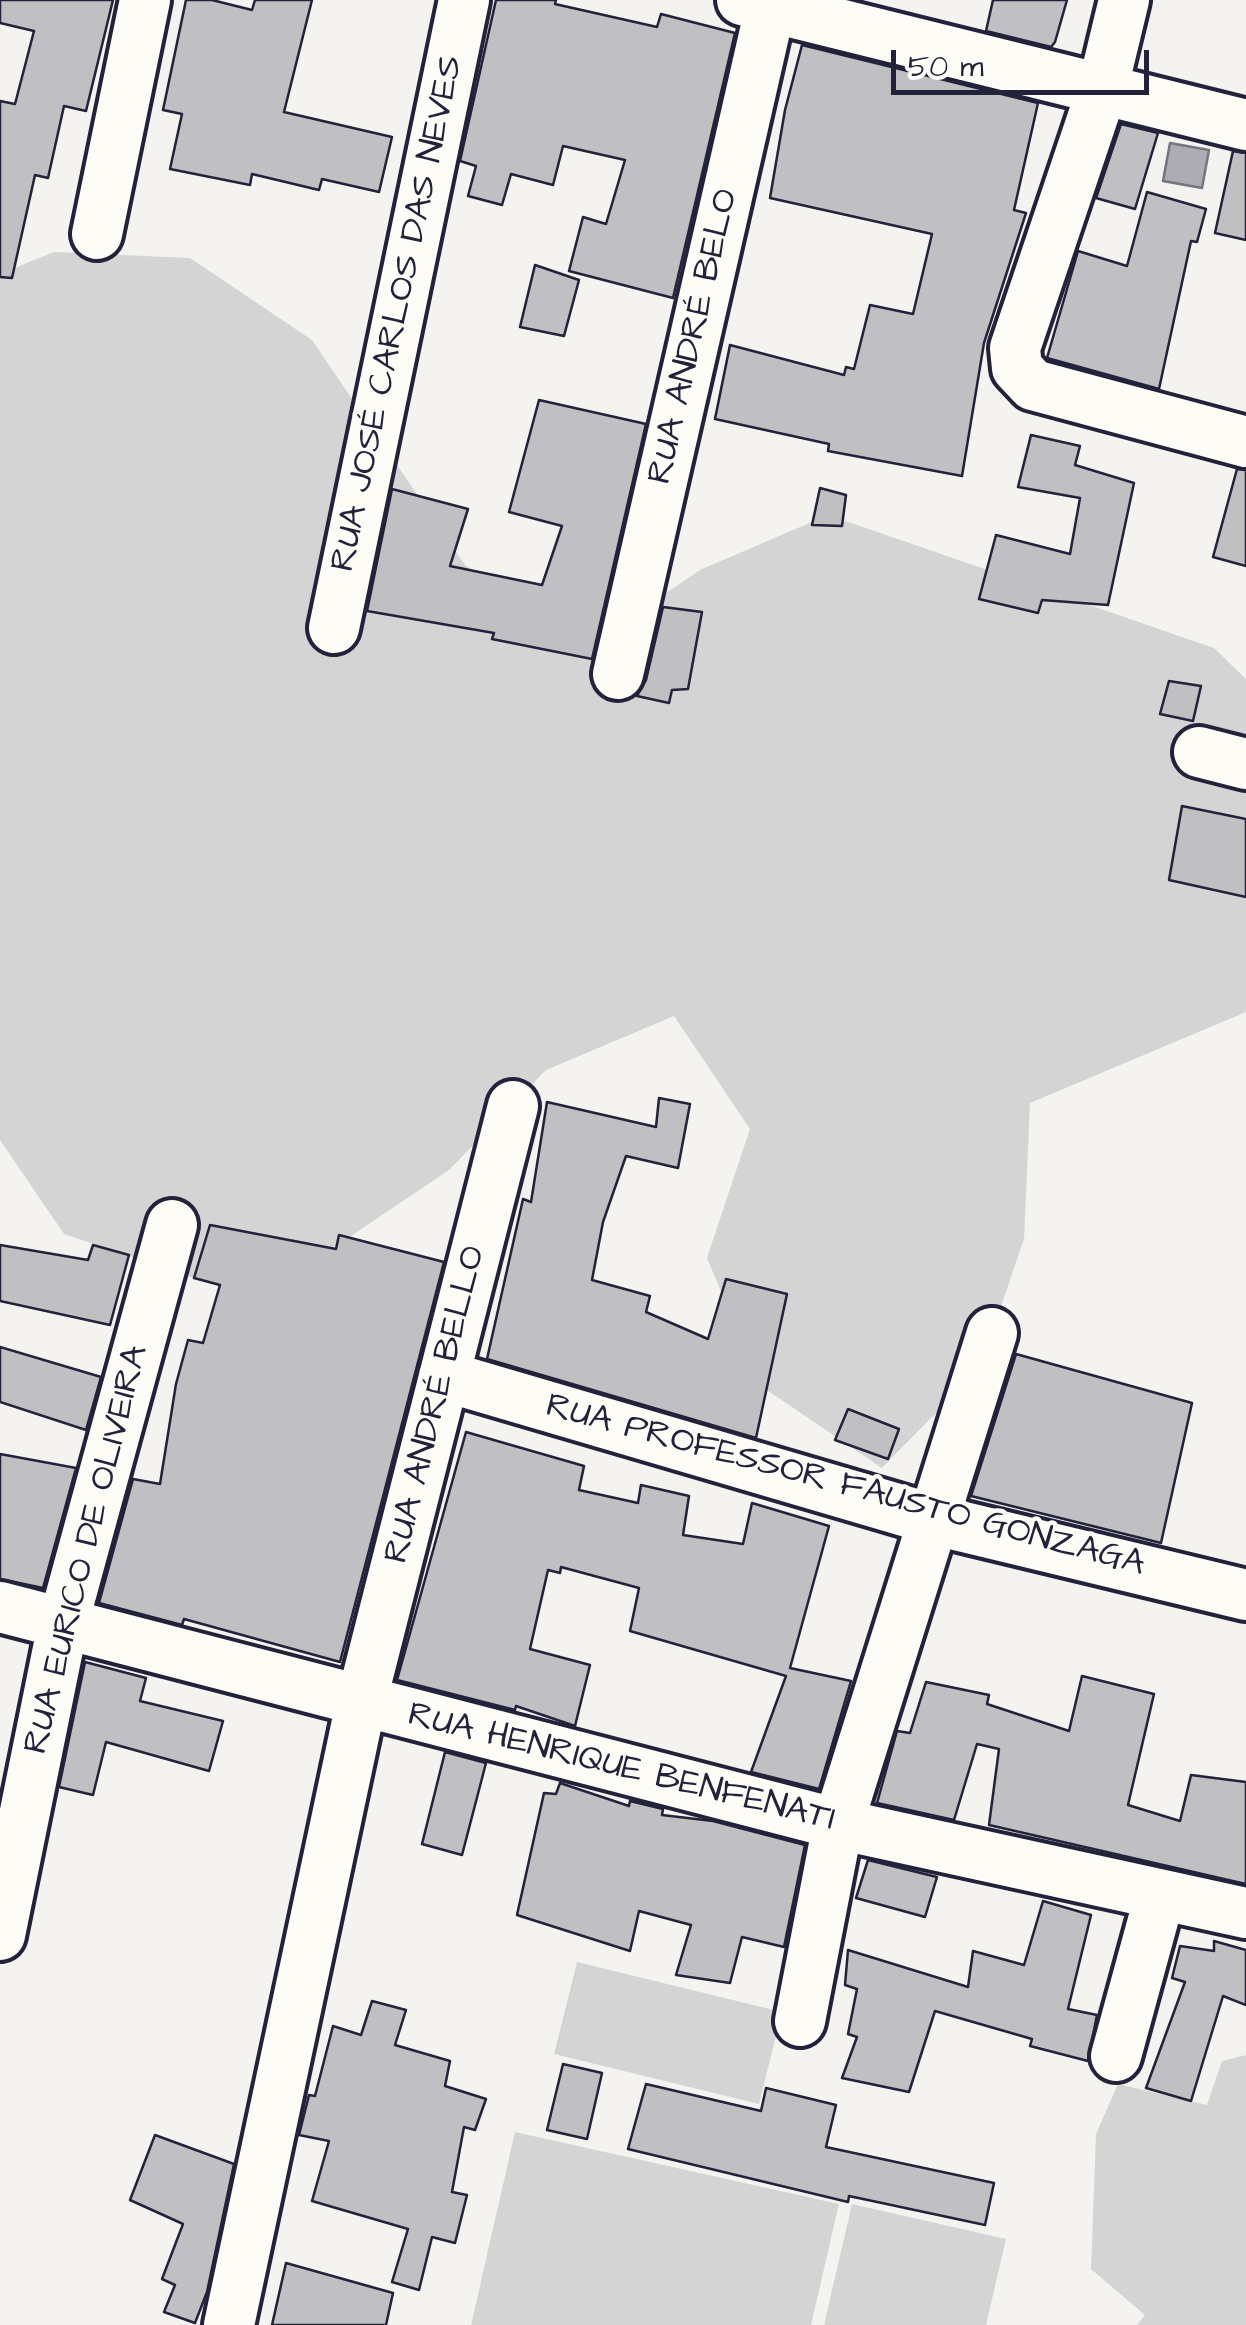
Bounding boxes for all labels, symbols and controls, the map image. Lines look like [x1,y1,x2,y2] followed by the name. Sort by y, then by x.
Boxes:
[896,30,1154,92] scale bar
[908,46,984,88] text: 50 m
[324,52,474,576] street label: RUA JOSÉ CARLOS DAS NEVES
[641,186,749,488] street label: RUA ANDRÉ BELO
[377,1242,497,1568] street label: RUA ANDRÉ BELLO
[17,1341,159,1759] street label: RUA EURICO DE OLIVEIRA
[541,1387,1149,1587] street label: RUA PROFESSOR FAUSTO GONZAGA
[403,1696,839,1842] street label: RUA HENRIQUE BENFENATI

